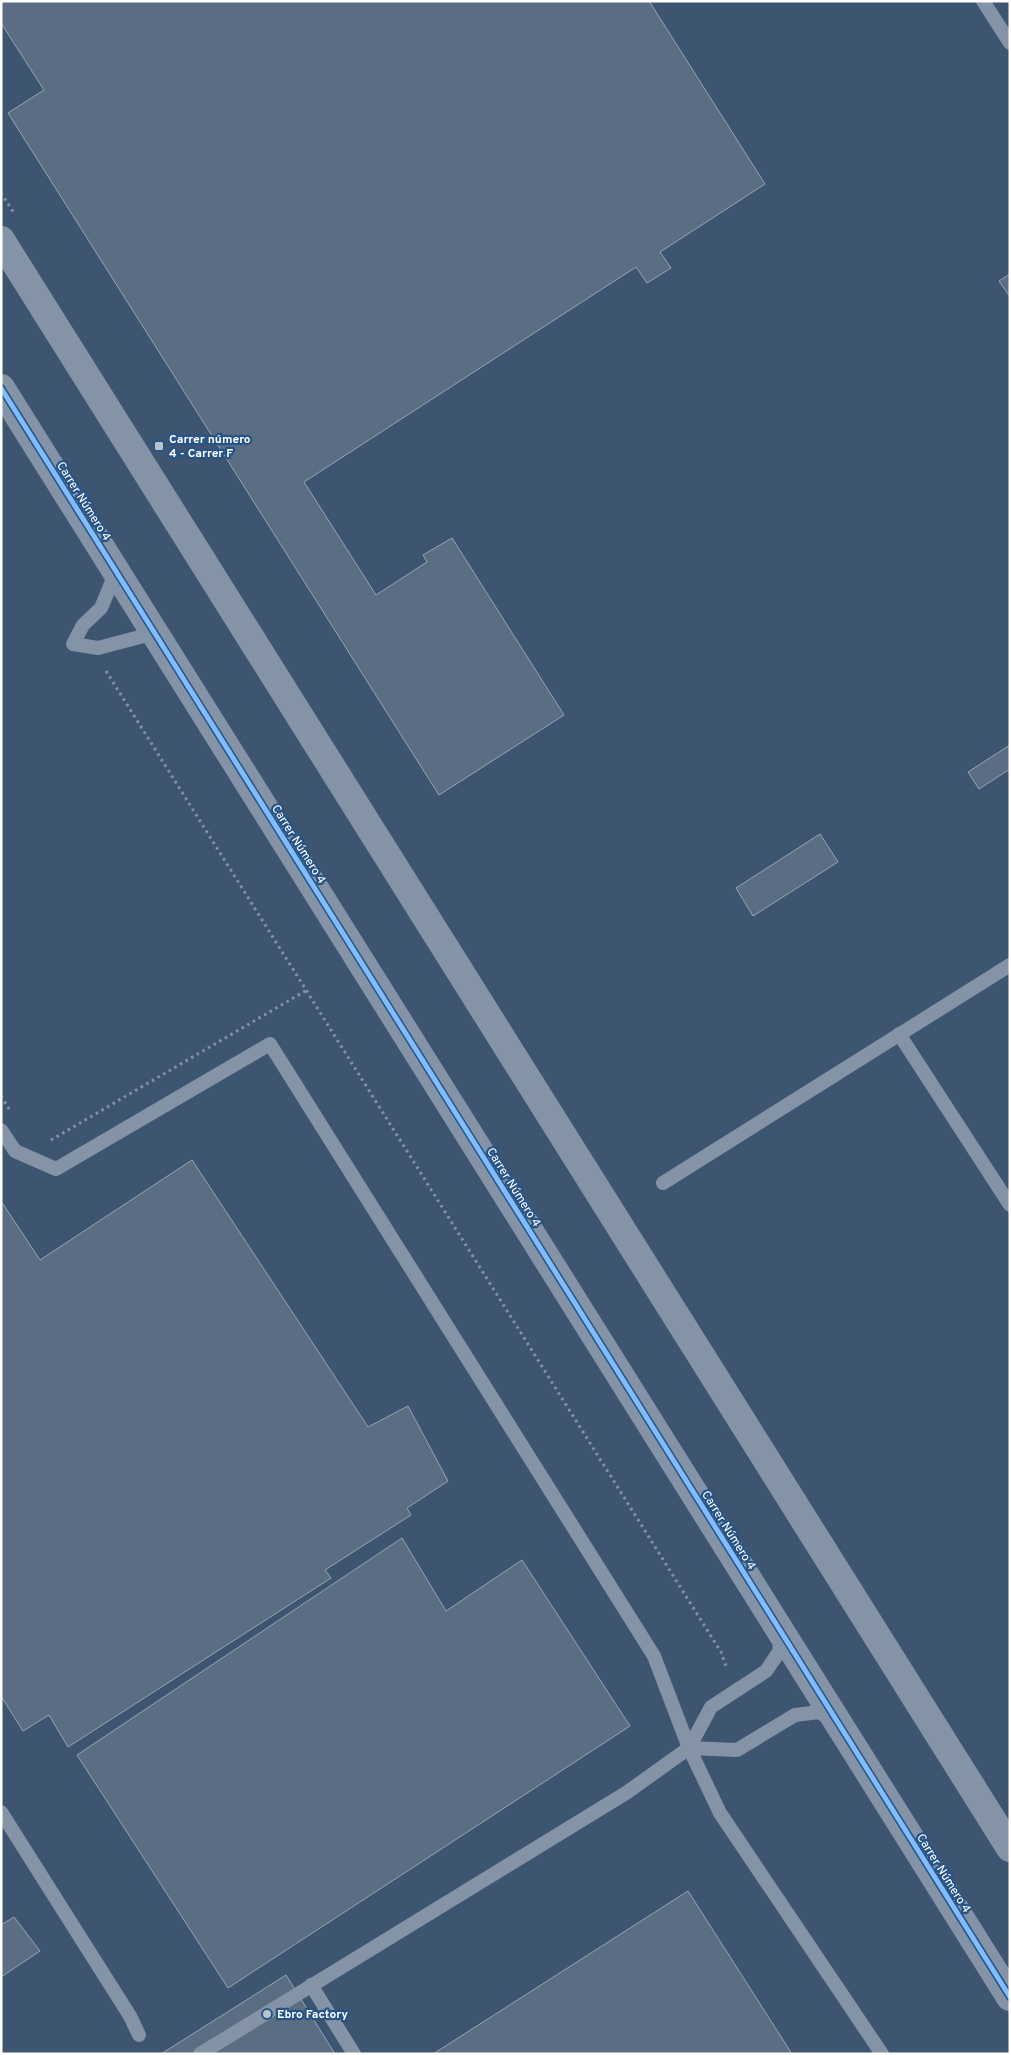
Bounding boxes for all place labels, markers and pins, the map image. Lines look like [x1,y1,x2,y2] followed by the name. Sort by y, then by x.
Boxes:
[169,432,251,462] place label: Carrer número 4 - Carrer F
[153,440,165,452] marker: Carrer número 4 - Carrer F
[277,2007,348,2023] place label: Ebro Factory
[261,2008,273,2020] marker: Ebro Factory

